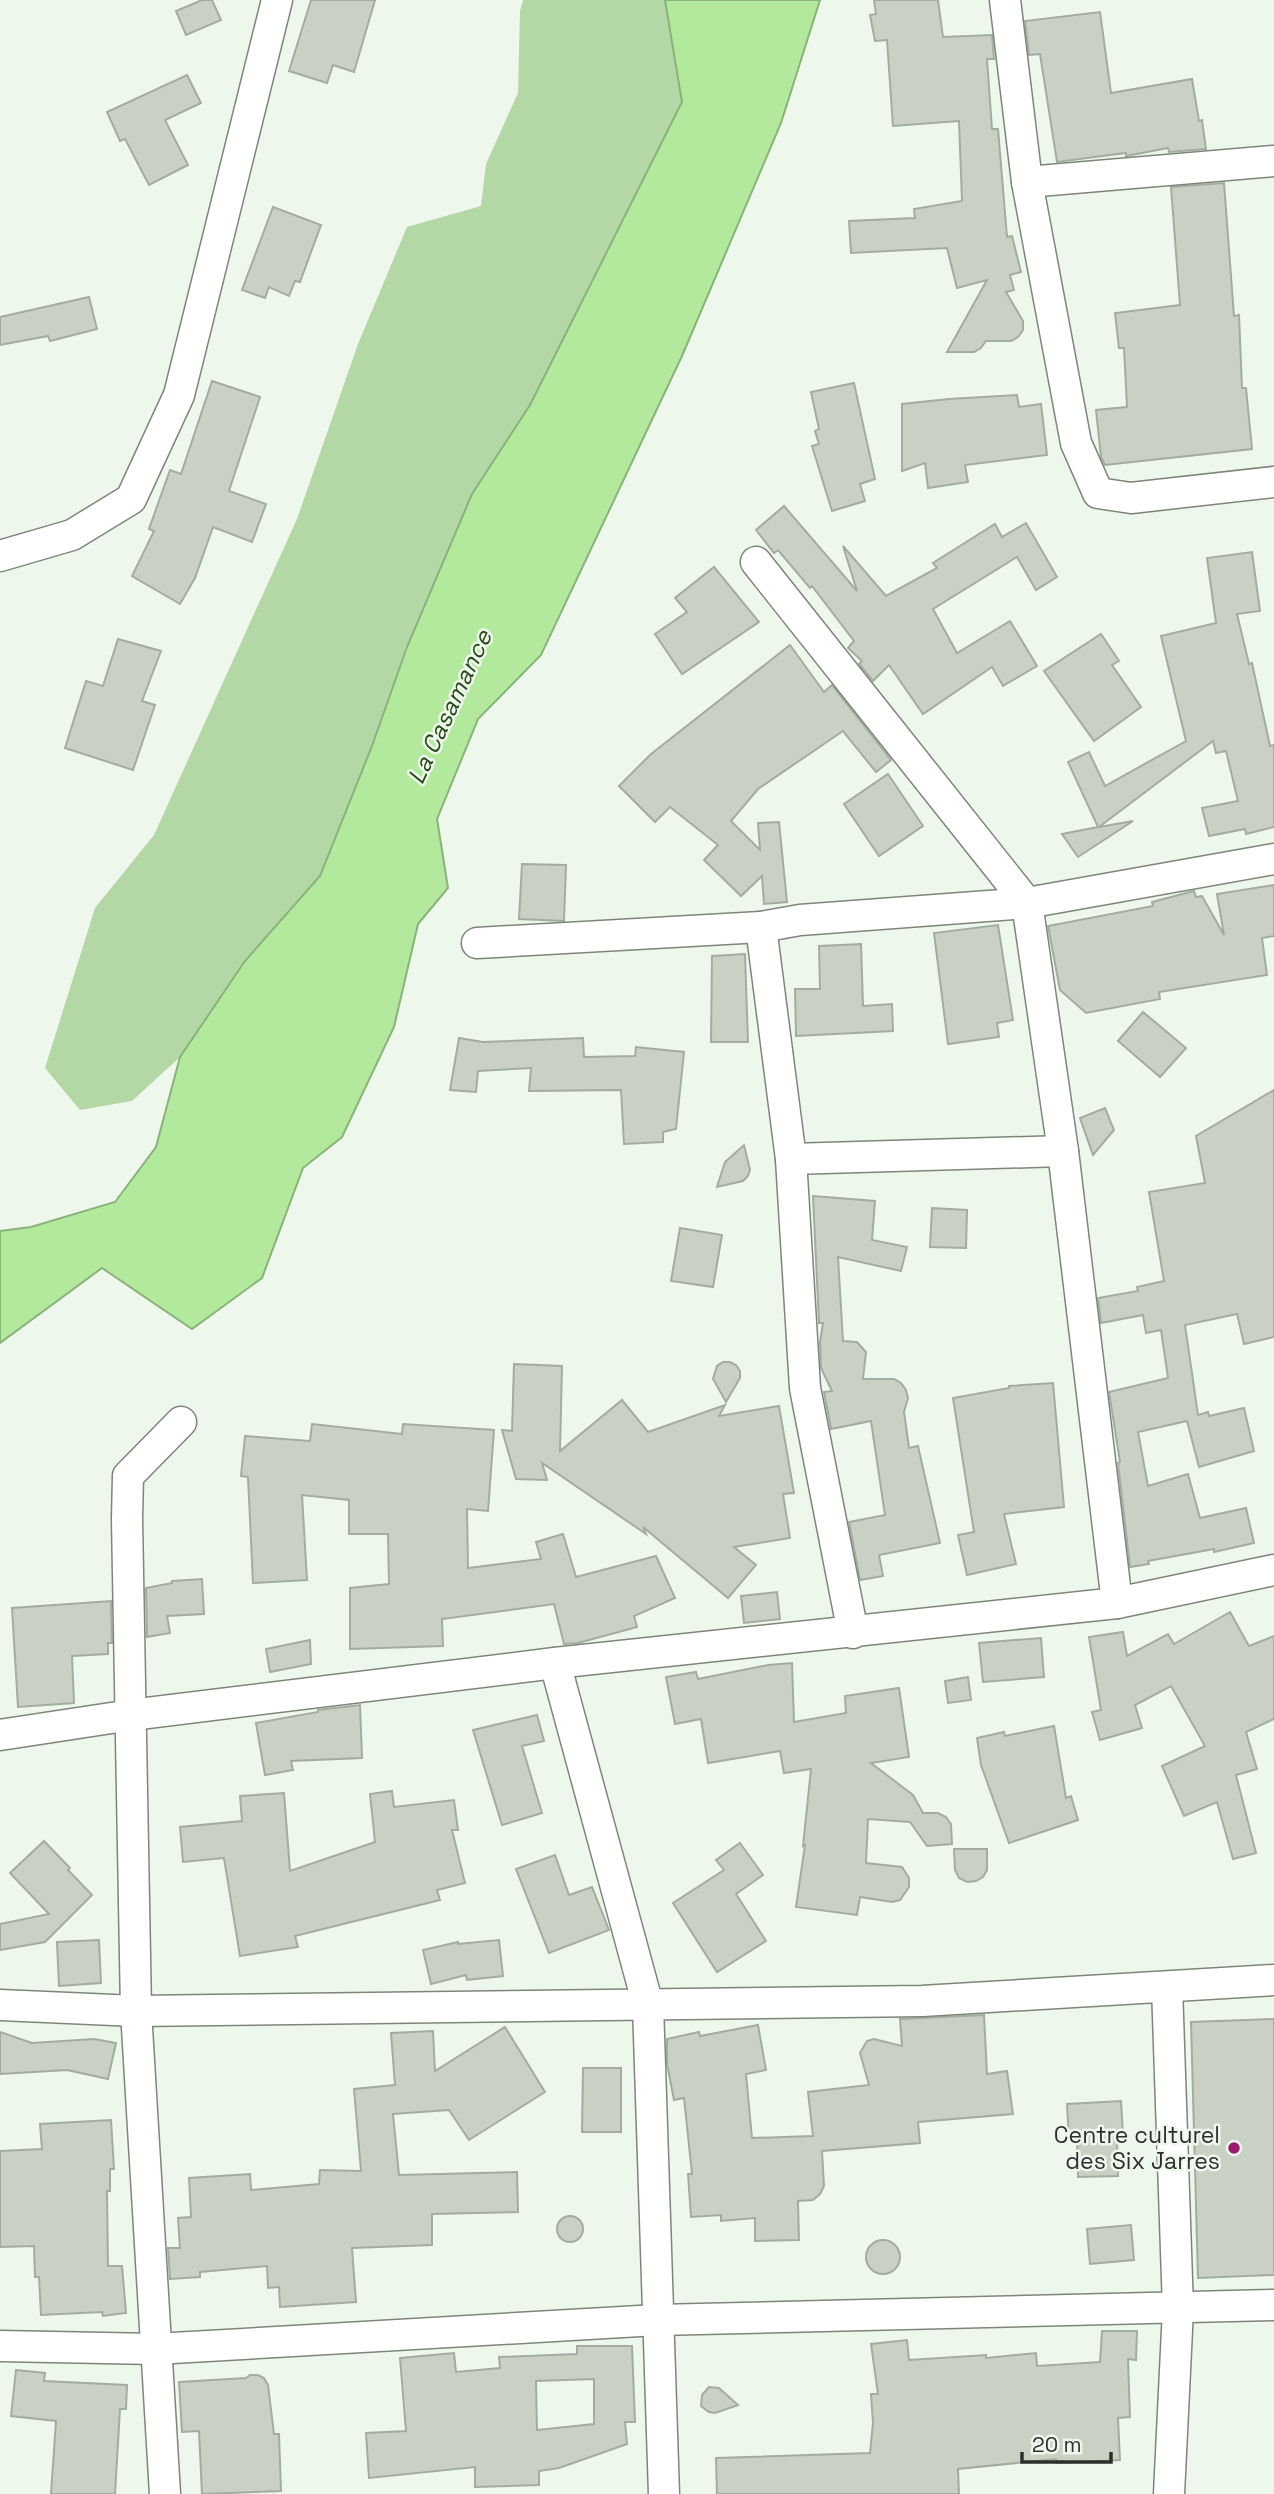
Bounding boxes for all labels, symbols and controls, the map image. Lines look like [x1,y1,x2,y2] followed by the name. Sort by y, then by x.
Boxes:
[400,624,499,789] water label: La Casamance
[1054,2120,1220,2176] place label: Centre culturel des Six Jarres
[1226,2140,1242,2156] marker: Centre culturel des Six Jarres
[1022,2420,1111,2464] scale bar
[1032,2431,1082,2458] text: 20 m

